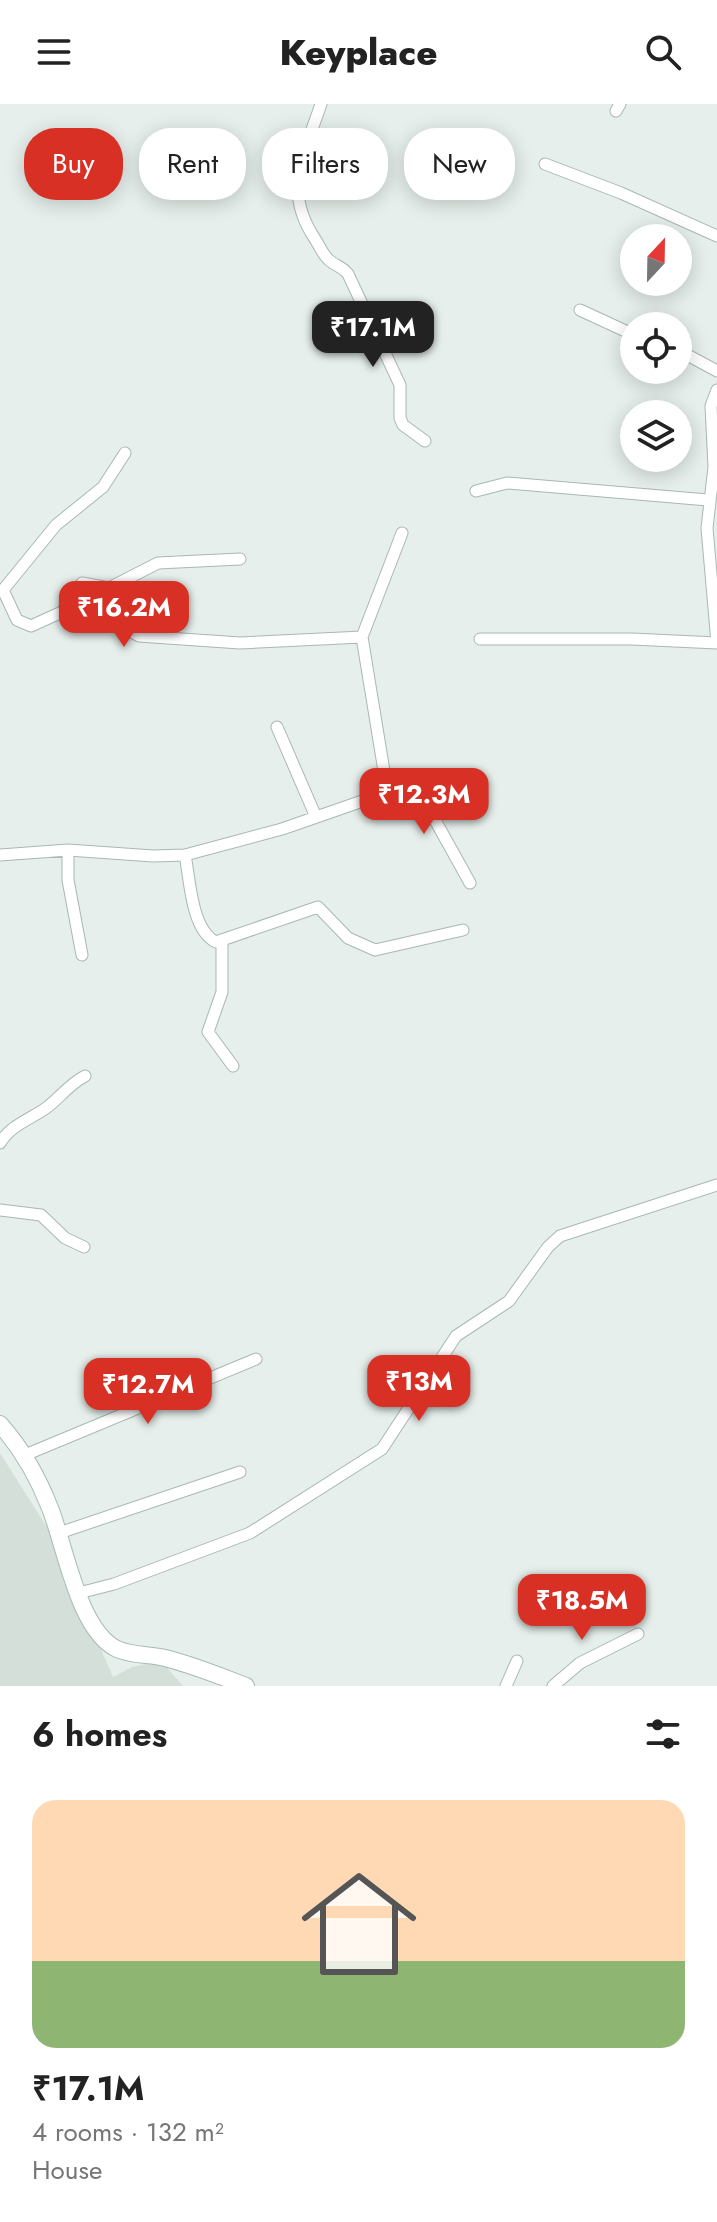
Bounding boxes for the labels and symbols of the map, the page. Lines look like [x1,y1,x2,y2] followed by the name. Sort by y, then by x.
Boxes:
[620,224,692,296] north arrow
[308,301,438,369] pin: ₹17.1M
[59,581,189,649] pin: ₹16.2M
[359,768,489,836] pin: ₹12.3M
[372,1355,466,1423] pin: ₹13M
[83,1358,213,1426] pin: ₹12.7M
[517,1574,647,1642] pin: ₹18.5M

